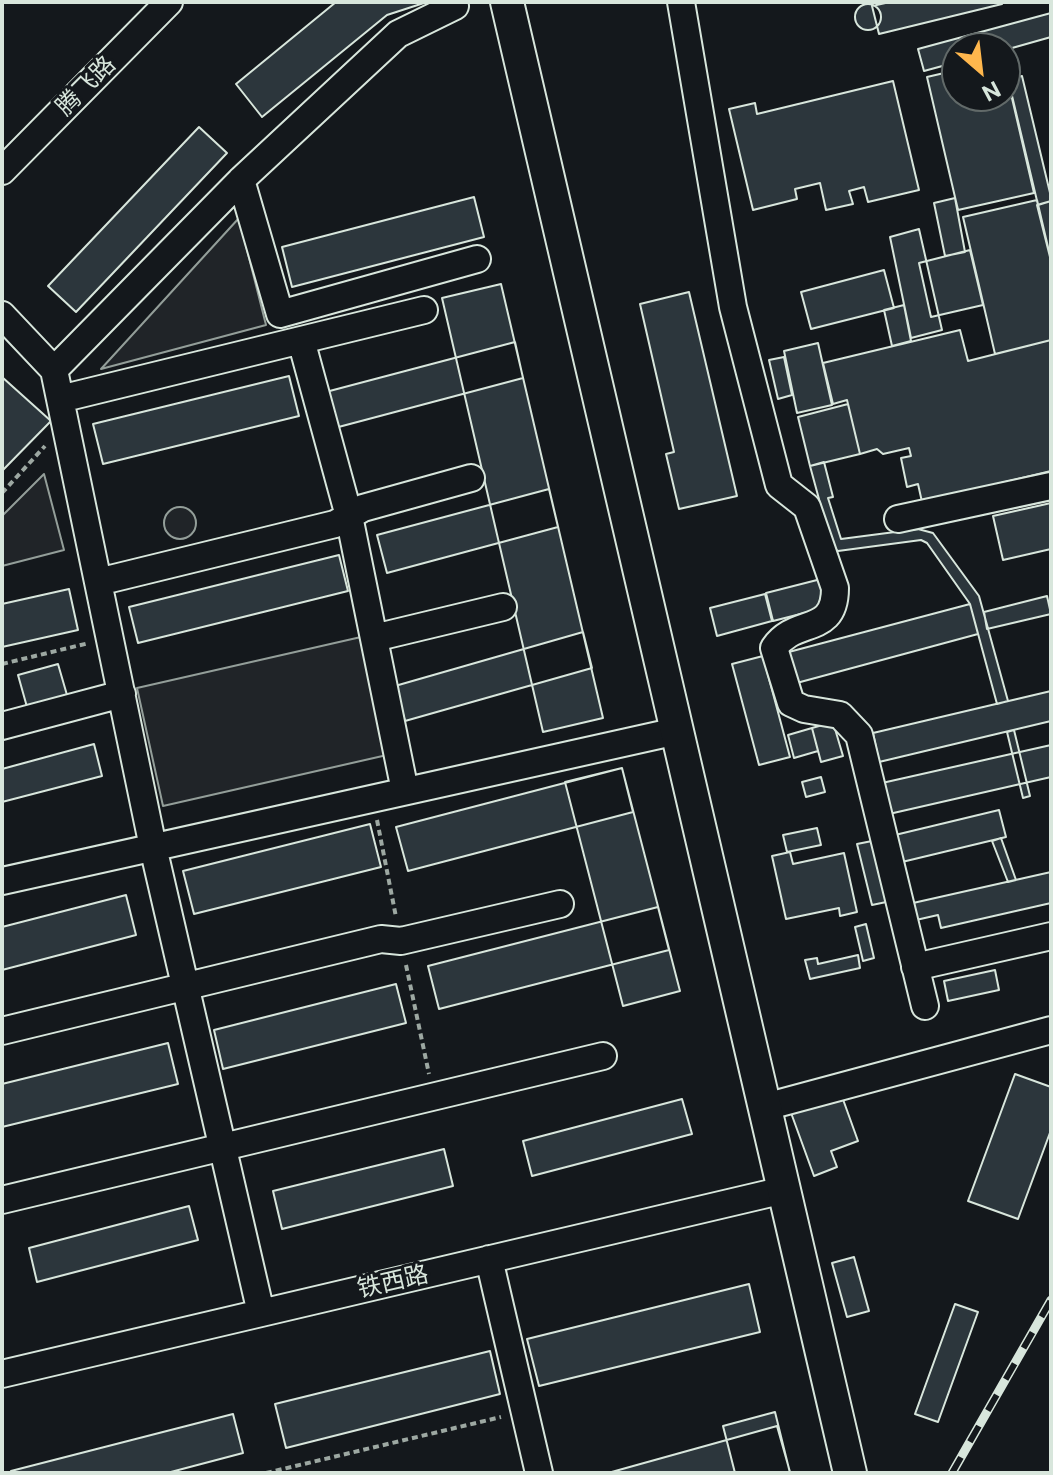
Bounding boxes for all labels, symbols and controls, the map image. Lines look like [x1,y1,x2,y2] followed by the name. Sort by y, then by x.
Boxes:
[941,32,1021,112] north arrow
[50,50,122,122] street label: 腾飞路
[978,76,1005,107] text: N
[355,1260,431,1304] street label: 铁西路

